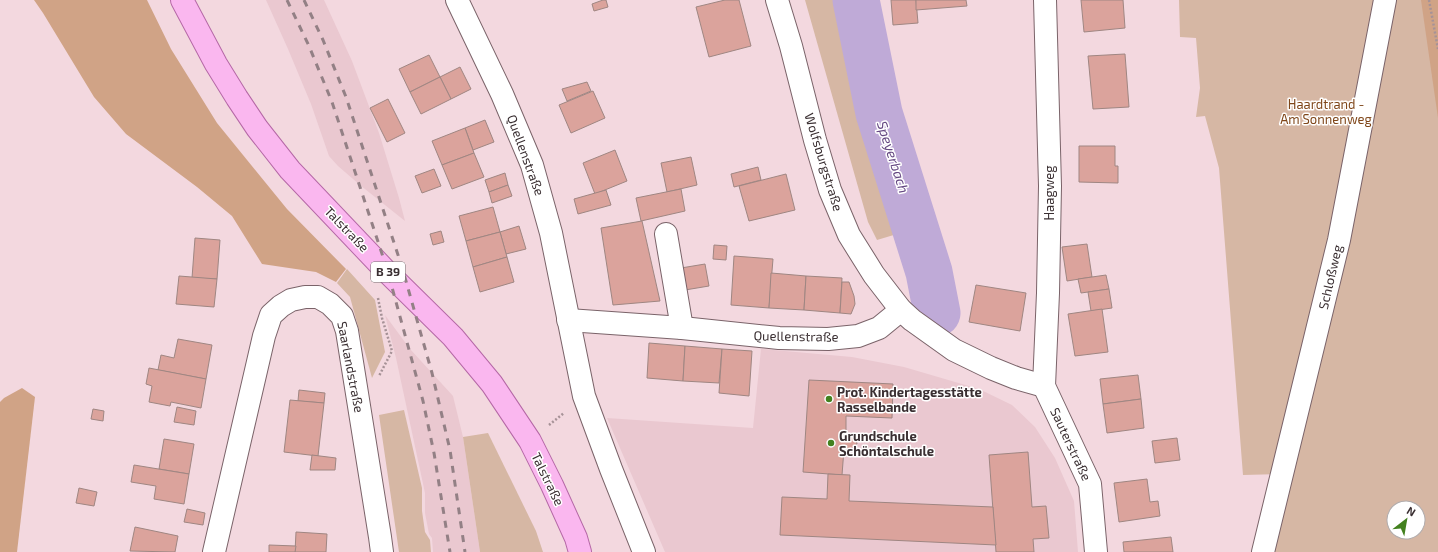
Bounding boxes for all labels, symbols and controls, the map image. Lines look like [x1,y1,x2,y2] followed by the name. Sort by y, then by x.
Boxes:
[1280,96,1372,127] park label: Haardtrand - Am Sonnenweg
[801,111,847,213] street label: Wolfsburgstraße
[504,112,548,198] street label: Quellenstraße
[874,119,913,195] water label: Speyerbach
[1041,165,1057,221] street label: Haagweg
[321,203,373,255] street label: Talstraße
[1315,243,1345,311] street label: Schloßweg
[371,262,405,282] road number: B 39
[334,320,368,414] street label: Saarlandstraße
[753,327,839,345] street label: Quellenstraße
[837,384,982,415] place label: Prot. Kindertagesstätte Rasselbande
[824,394,834,404] marker: Prot. Kindertagesstätte Rasselbande
[1047,405,1095,483] street label: Sauterstraße
[839,428,934,459] place label: Grundschule Schöntalschule
[826,438,836,448] marker: Grundschule Schöntalschule
[528,450,568,508] street label: Talstraße
[1386,500,1426,540] north arrow
[1405,503,1418,519] text: N

